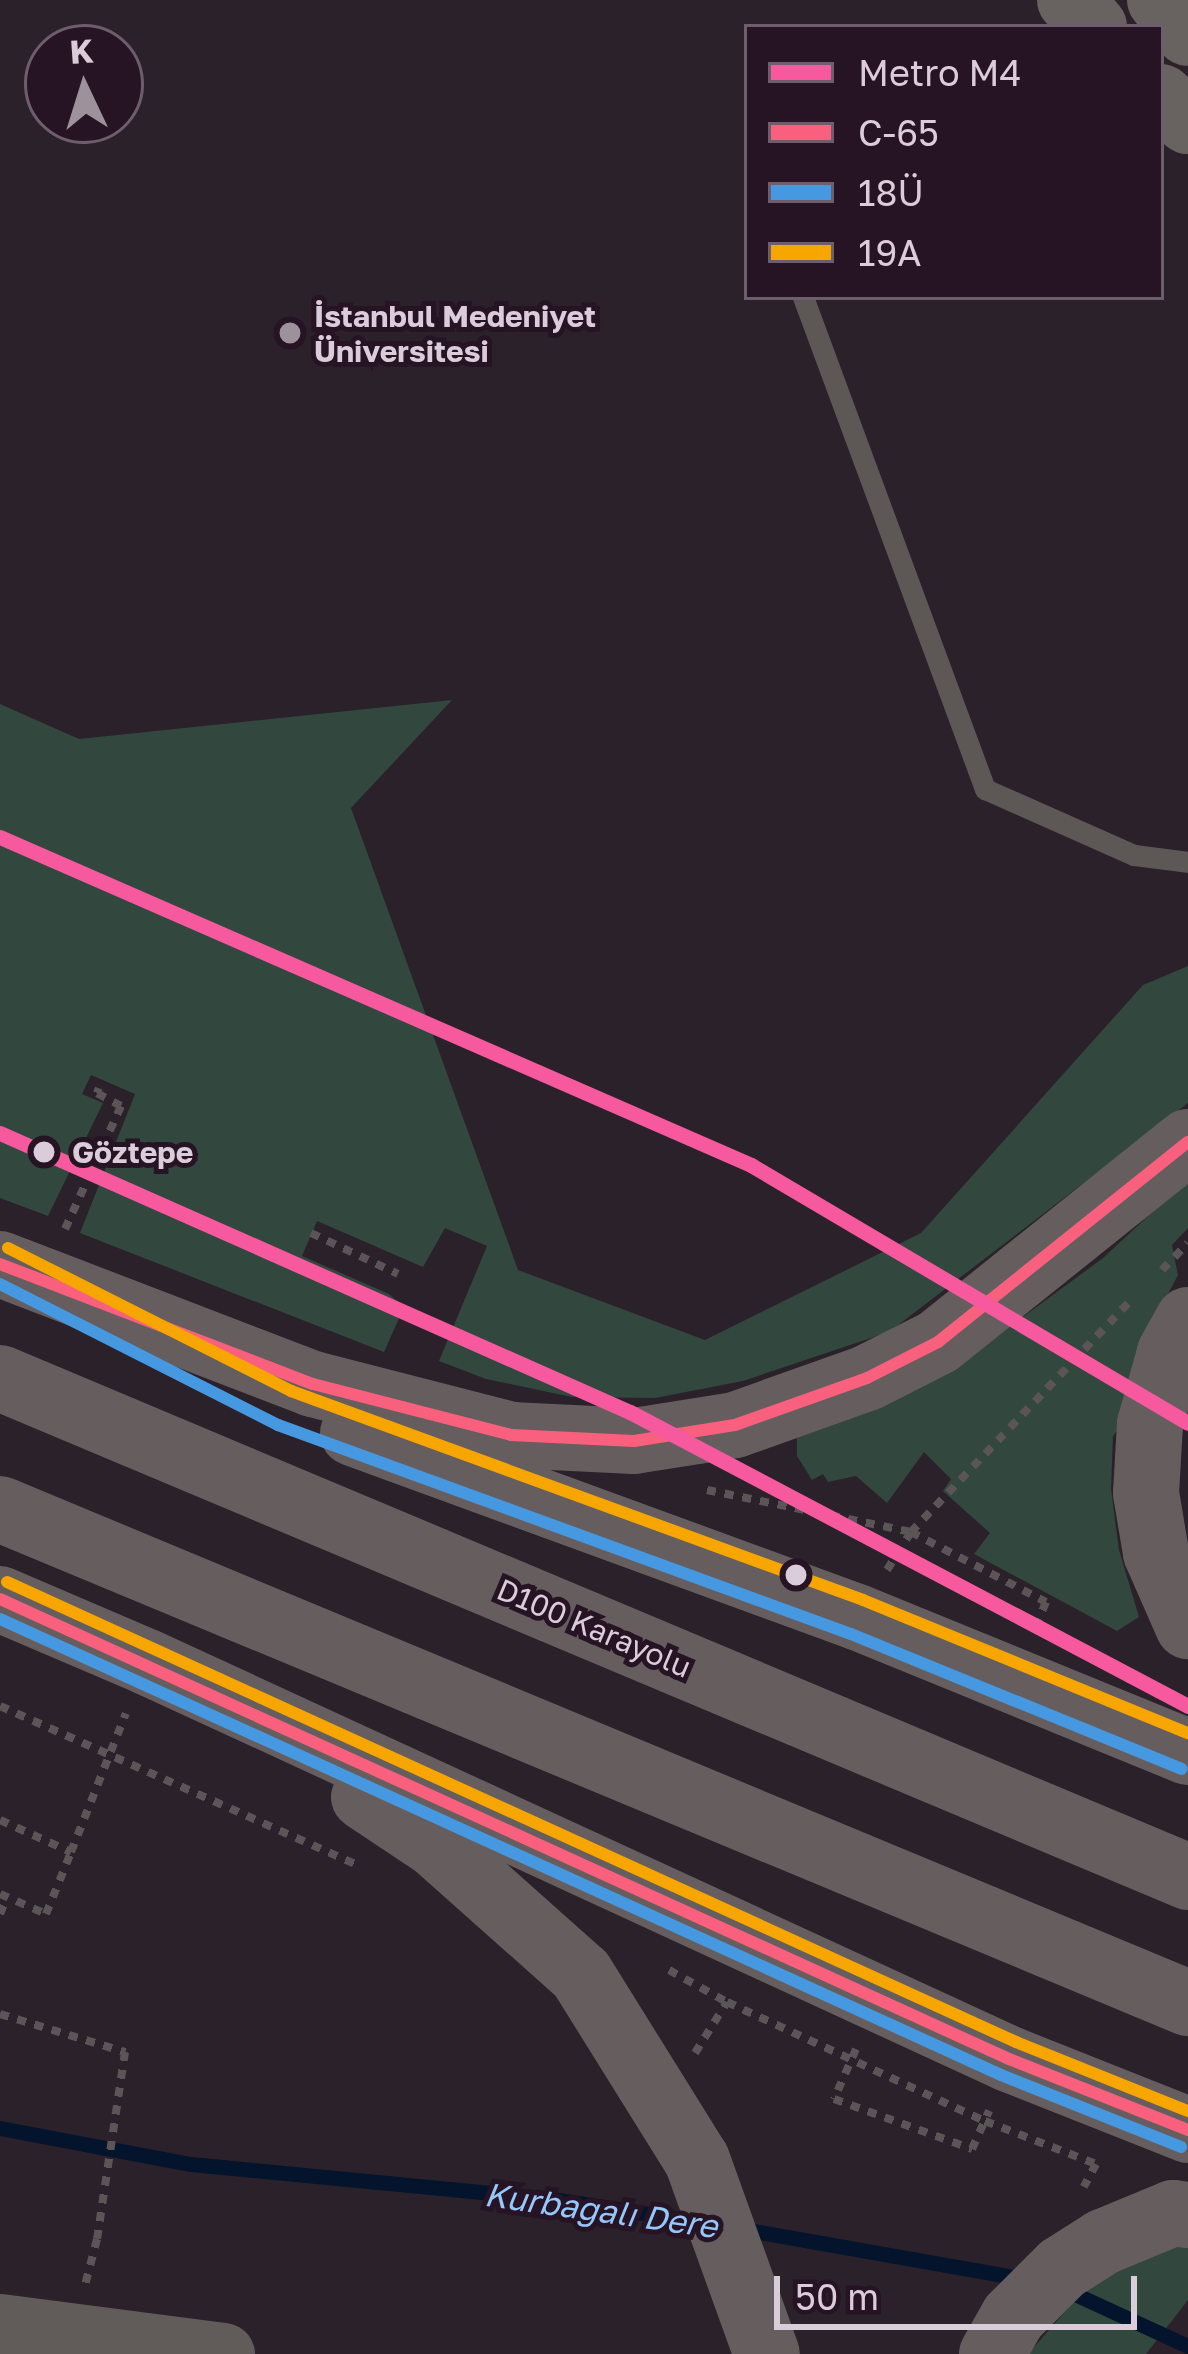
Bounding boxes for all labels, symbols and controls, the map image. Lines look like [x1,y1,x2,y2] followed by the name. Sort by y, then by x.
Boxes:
[24,24,144,144] north arrow
[744,24,1164,300] legend
[68,30,95,71] text: K
[858,51,1021,94] text: Metro M4
[858,111,939,154] text: C-65
[858,171,924,214] text: 18Ü
[858,231,921,274] text: 19A
[314,298,596,368] place label: İstanbul Medeniyet Üniversitesi
[277,320,303,346] marker: İstanbul Medeniyet Üniversitesi
[72,1134,194,1170] place label: Göztepe
[27,1135,61,1169] marker: Göztepe
[785,1564,807,1586] unlabelled marker
[492,1571,696,1685] street label: D100 Karayolu
[482,2174,720,2246] water label: Kurbağalı Dere
[780,2252,1143,2326] scale bar
[795,2275,879,2318] text: 50 m

